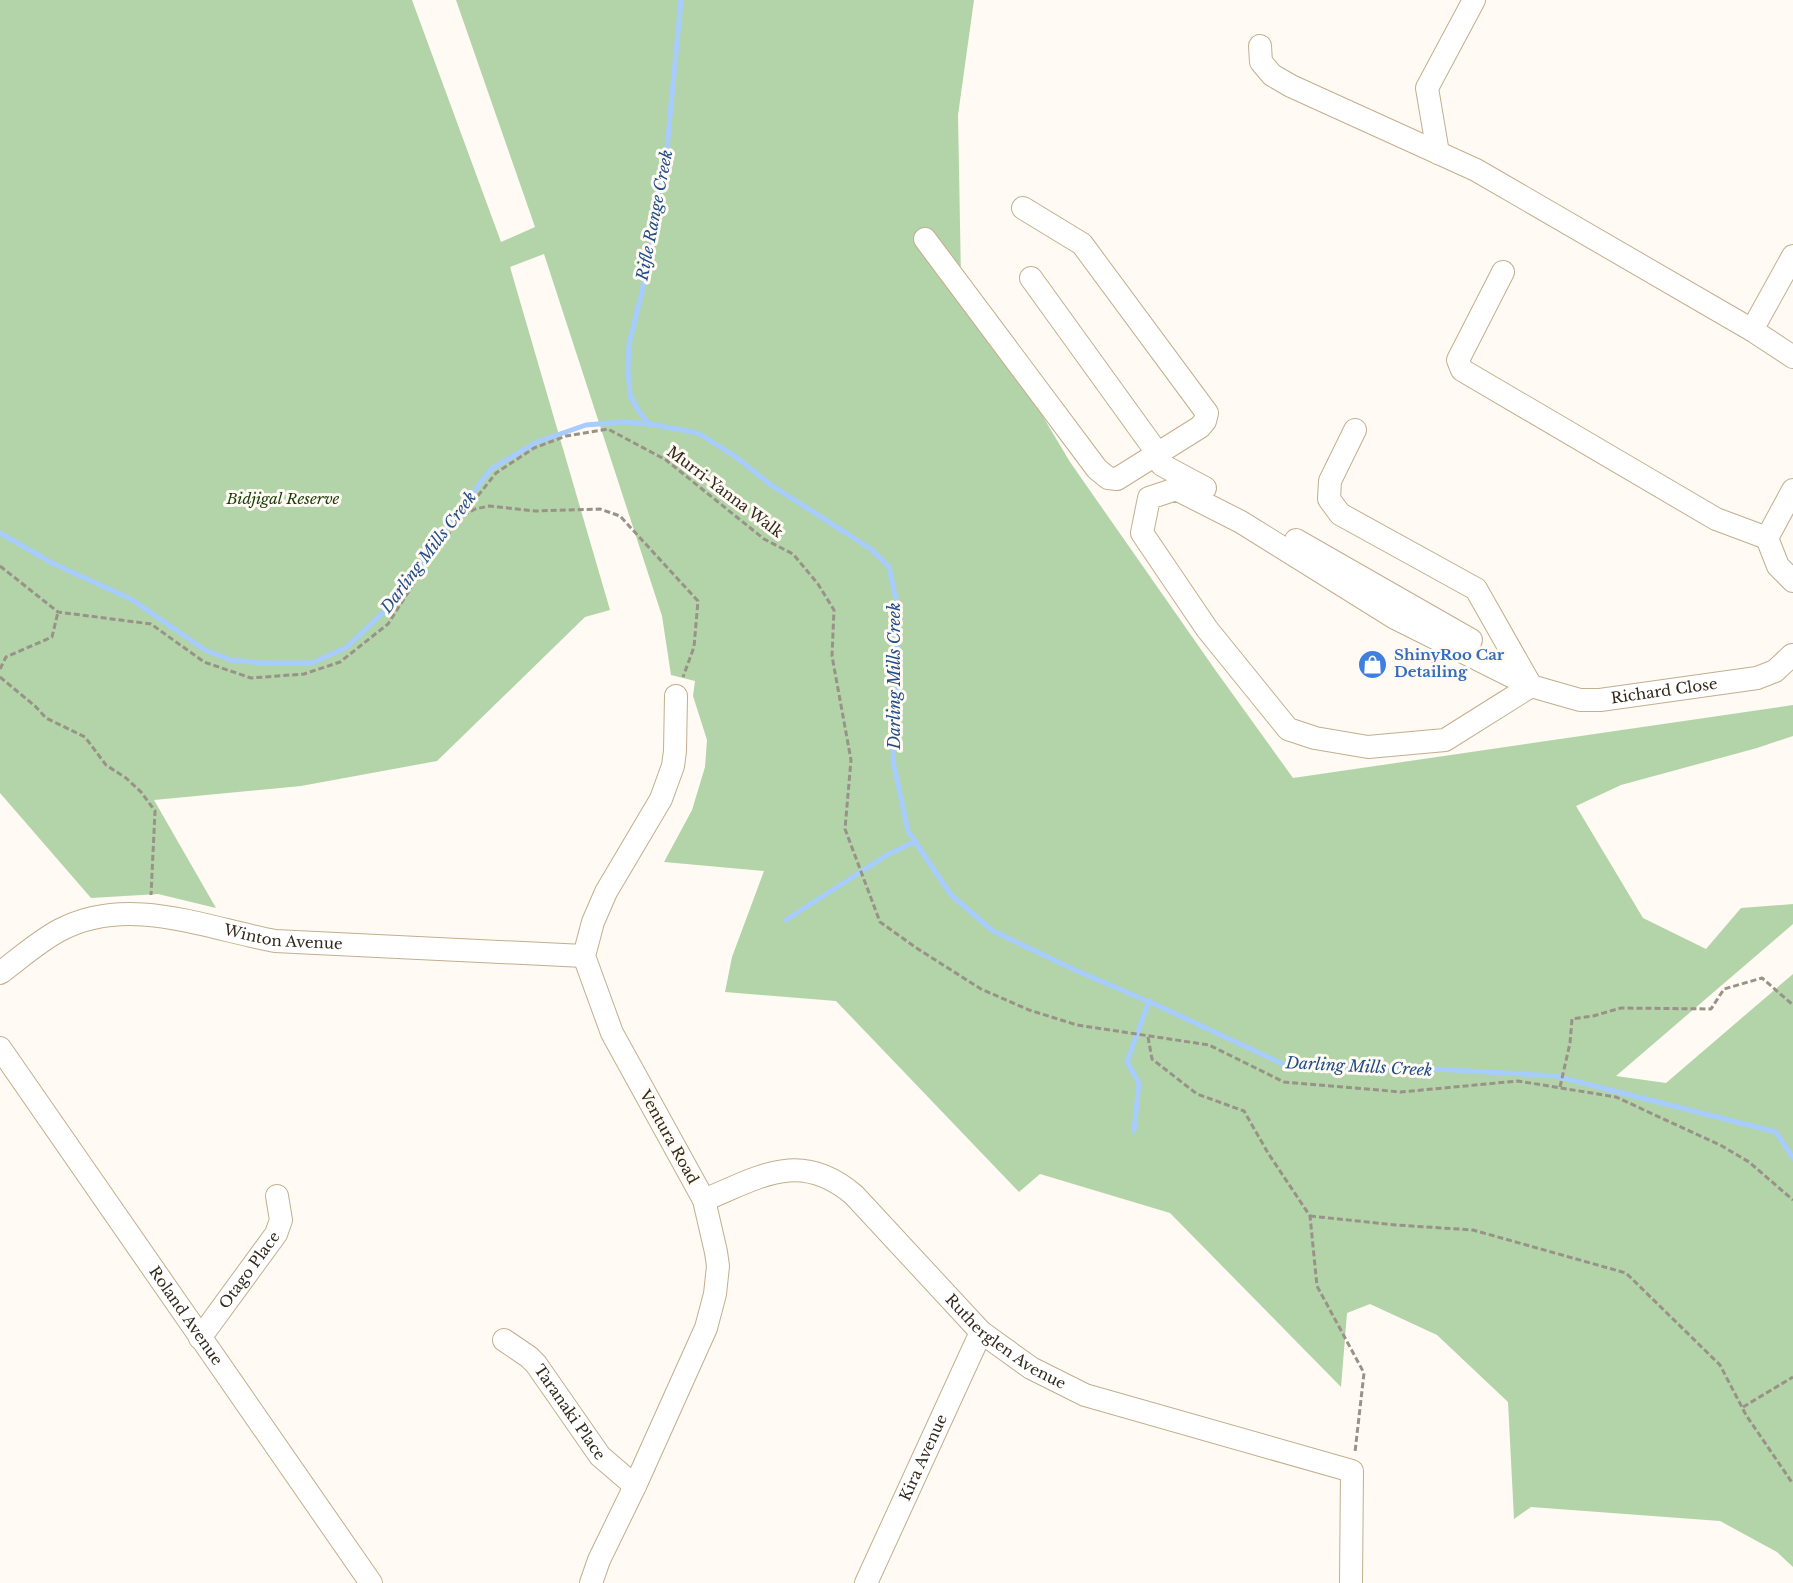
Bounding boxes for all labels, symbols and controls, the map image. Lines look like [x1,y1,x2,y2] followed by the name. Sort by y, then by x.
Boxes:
[631,148,676,283] water label: Rifle Range Creek
[663,442,788,542] street label: Murri-Yanna Walk
[375,487,480,617] water label: Darling Mills Creek
[226,489,340,508] park label: Bidjigal Reserve
[884,603,904,750] water label: Darling Mills Creek
[1394,645,1505,681] place label: ShinyRoo Car Detailing
[1357,648,1389,680] shop icon: ShinyRoo Car Detailing
[1610,674,1718,707] street label: Richard Close
[221,919,343,953] street label: Winton Avenue
[1284,1052,1433,1080] water label: Darling Mills Creek
[635,1086,703,1187] street label: Ventura Road
[215,1227,284,1312] street label: Otago Place
[145,1262,227,1369] street label: Roland Avenue
[942,1290,1069,1393] street label: Rutherglen Avenue
[530,1361,610,1463] street label: Taranaki Place
[895,1411,951,1504] street label: Kira Avenue

